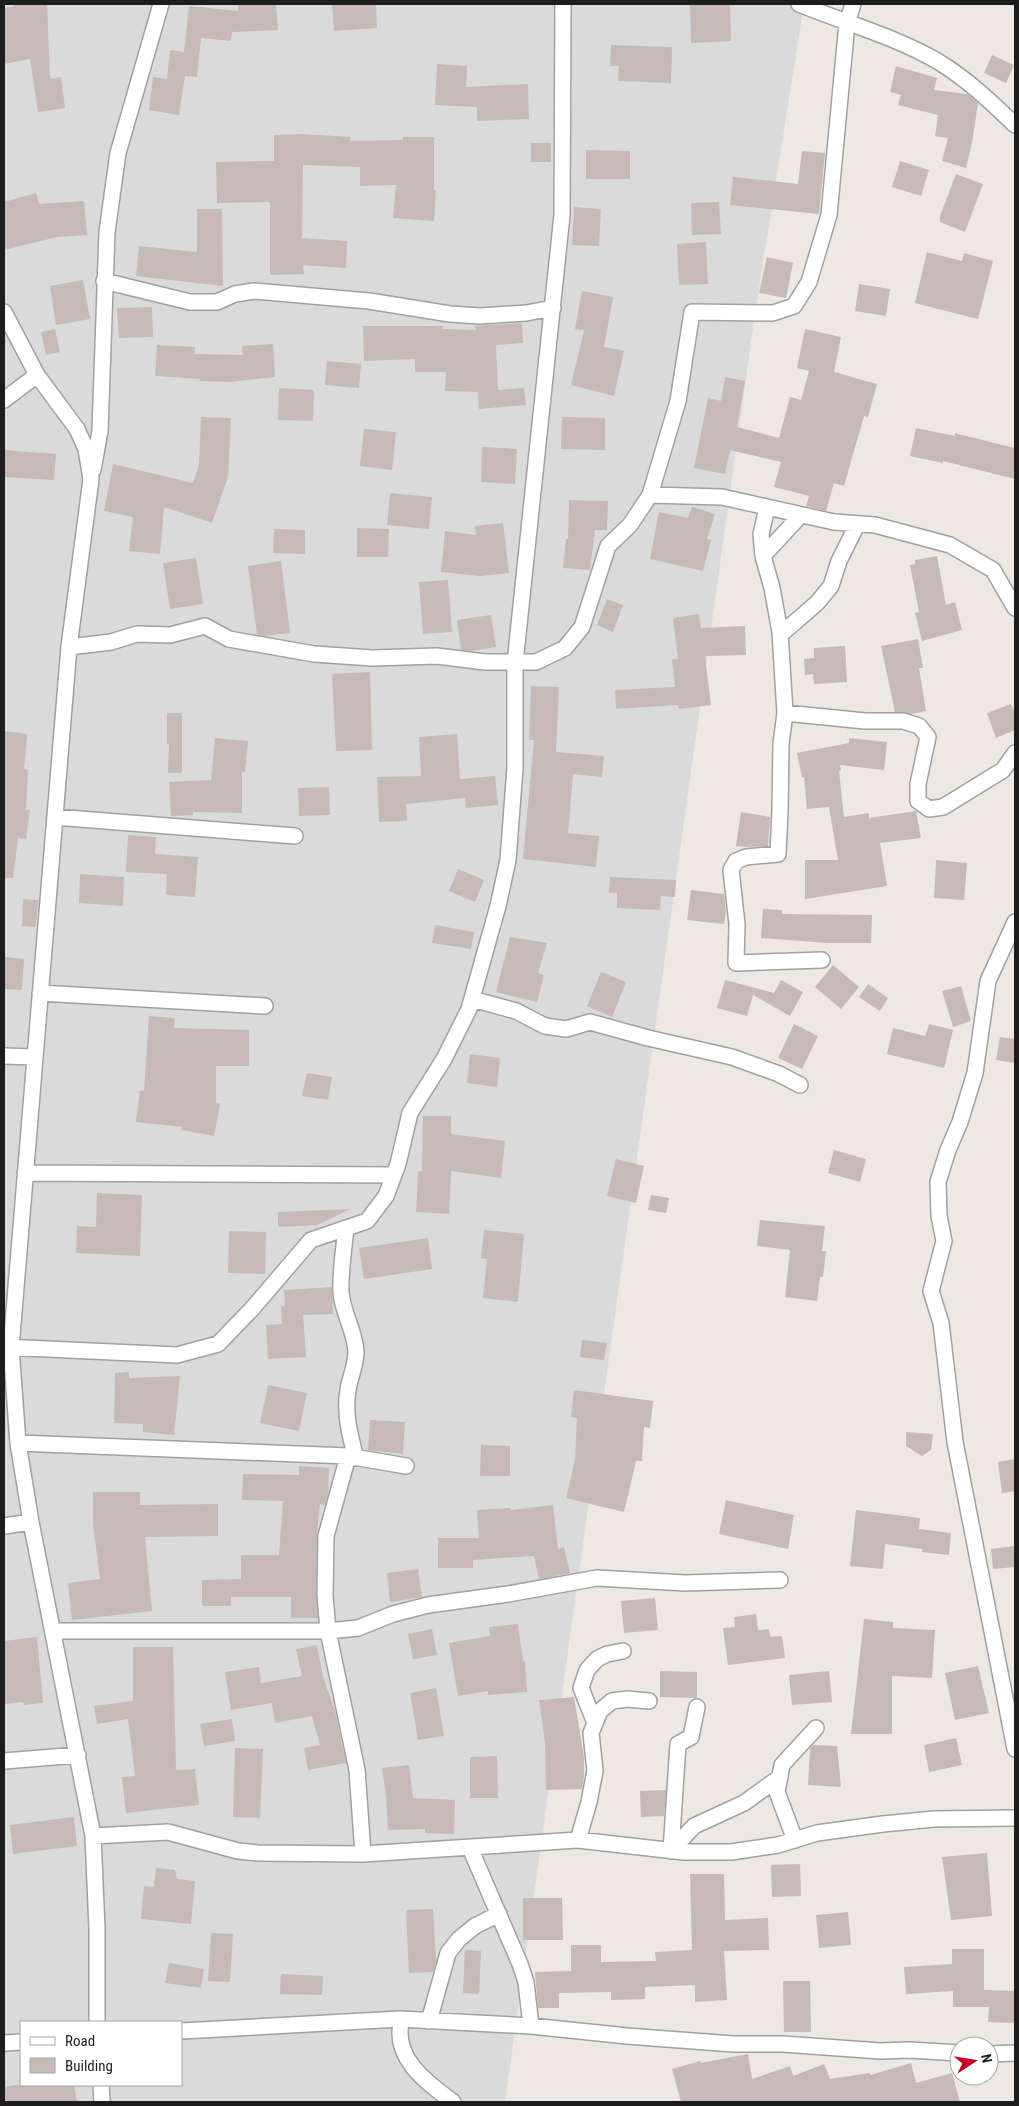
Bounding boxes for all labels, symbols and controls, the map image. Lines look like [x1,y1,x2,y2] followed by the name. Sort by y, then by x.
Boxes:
[20,2021,182,2086] legend
[65,2032,95,2050] text: Road
[949,2036,999,2086] north arrow
[978,2052,995,2064] text: N
[65,2057,113,2075] text: Building

